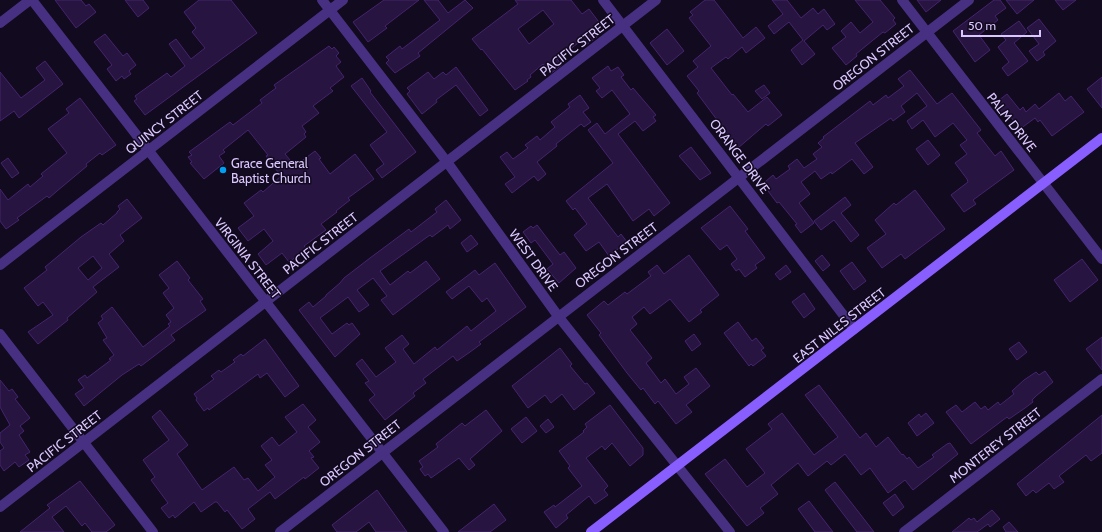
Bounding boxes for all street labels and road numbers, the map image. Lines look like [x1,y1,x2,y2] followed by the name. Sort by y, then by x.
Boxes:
[536,11,618,79] street label: PACIFIC STREET
[829,20,917,94] street label: OREGON STREET
[122,87,206,157] street label: QUINCY STREET
[984,89,1040,155] street label: PALM DRIVE
[707,115,773,197] street label: ORANGE DRIVE
[279,209,361,277] street label: PACIFIC STREET
[211,214,285,302] street label: VIRGINIA STREET
[571,219,661,291] street label: OREGON STREET
[506,226,562,294] street label: WEST DRIVE
[790,284,889,366] street label: EAST NILES STREET
[946,404,1044,486] street label: MONTEREY STREET
[23,407,105,475] street label: PACIFIC STREET
[316,416,404,490] street label: OREGON STREET

